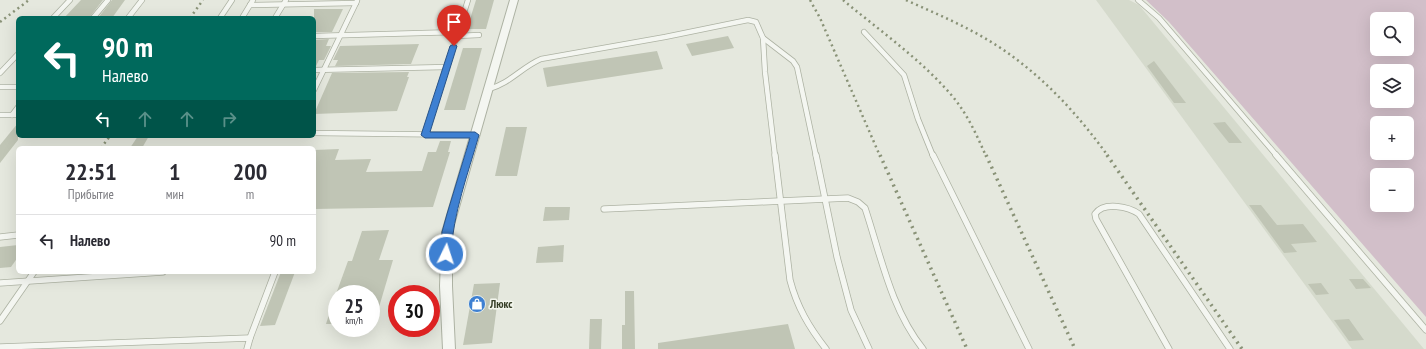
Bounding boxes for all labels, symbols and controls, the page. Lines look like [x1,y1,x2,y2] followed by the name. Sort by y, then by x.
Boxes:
[437,5,471,46] pin
[443,11,465,33] icon: arrive
[1370,12,1414,212] map controls
[1370,12,1414,56] button: search
[102,28,153,65] text: 90 m
[36,32,88,84] icon: left
[102,64,149,87] text: Налево
[1370,64,1414,108] button: layers
[92,108,114,130] icon: left
[134,108,156,130] icon: ahead
[176,108,198,130] icon: ahead
[218,108,240,130] icon: right
[1370,116,1414,160] button: +
[65,156,117,187] text: 22:51
[169,156,180,187] text: 1
[233,156,267,187] text: 200
[1370,168,1414,212] button: −
[68,186,114,203] text: Прибытие
[166,186,184,203] text: мин
[246,186,254,203] text: m
[36,230,58,252] icon: left
[70,231,110,250] text: Налево
[270,231,296,250] text: 90 m
[425,233,467,275] position arrow
[388,285,440,337] speed limit sign: 30
[344,293,364,319] text: 25
[467,294,487,314] shop icon: Люкс
[489,296,513,311] place label: Люкс
[345,314,363,327] text: km/h

